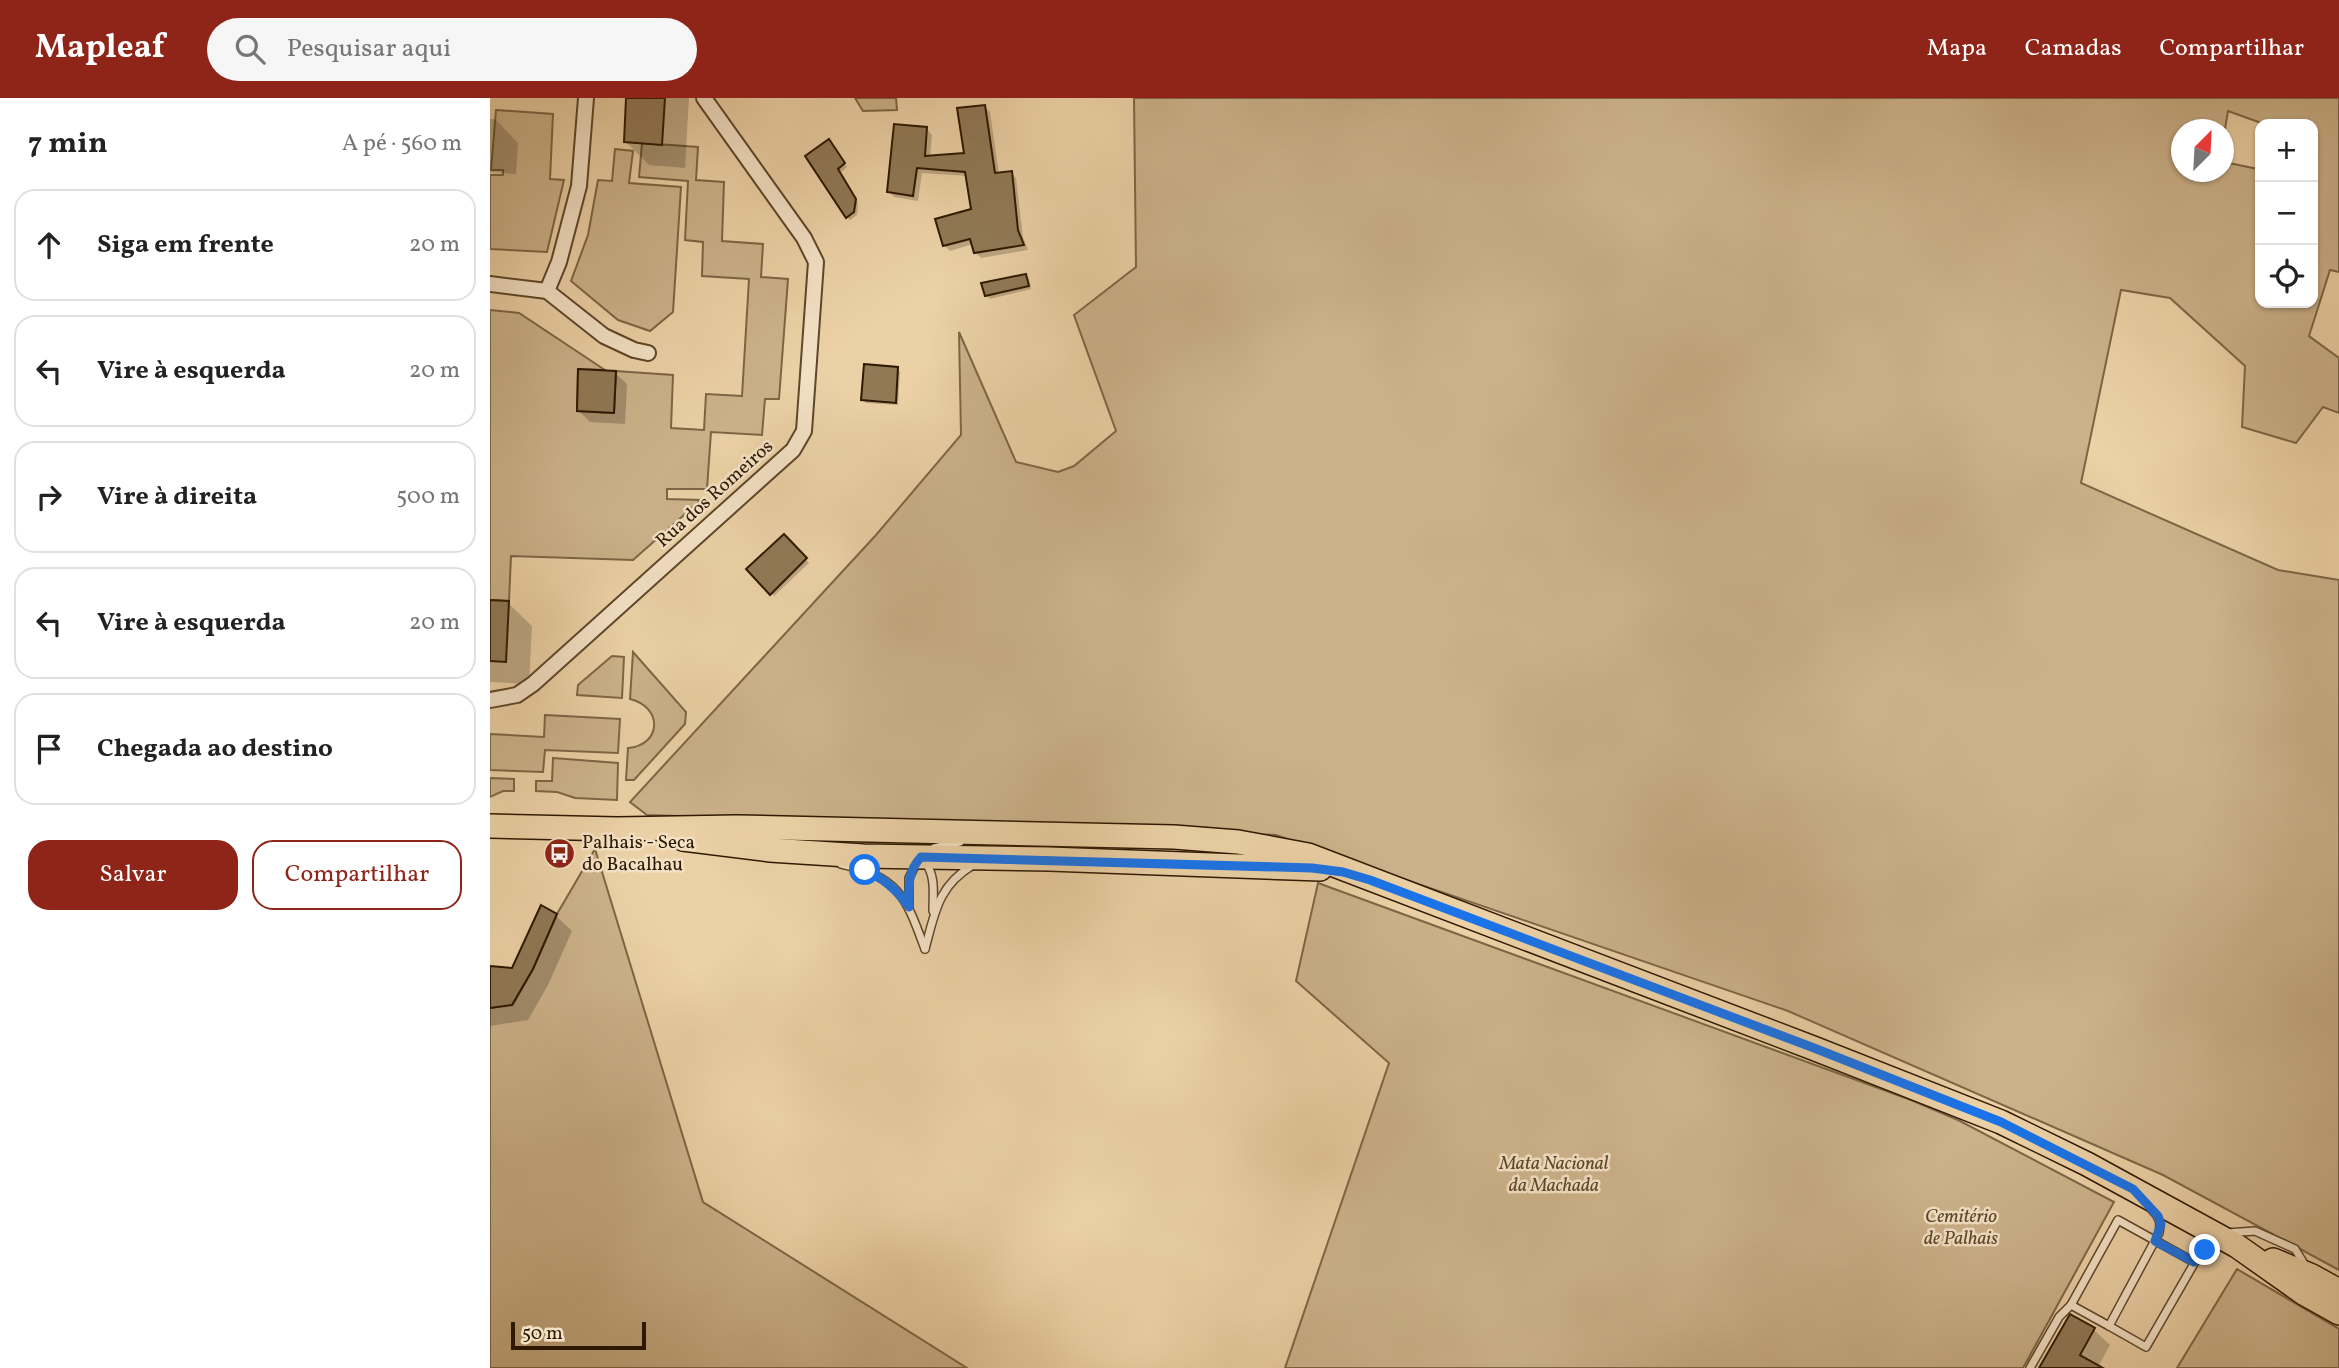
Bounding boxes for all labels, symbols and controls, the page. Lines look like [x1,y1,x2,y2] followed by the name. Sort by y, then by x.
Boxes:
[207,18,697,81] search box
[35,26,165,72] text: Mapleaf
[231,30,269,68] icon: search
[287,31,451,67] text: Pesquisar aqui
[1927,32,1987,66] text: Mapa
[2025,32,2121,66] text: Camadas
[2159,32,2304,66] text: Compartilhar
[2171,119,2234,182] north arrow
[2255,119,2318,308] map controls
[2255,119,2318,182] button: +
[28,123,108,165] text: 7 min
[342,128,462,160] text: A pé · 560 m
[2255,182,2318,245] button: −
[30,226,68,264] icon: ahead
[97,227,274,263] text: Siga em frente
[409,229,460,261] text: 20 m
[2255,245,2318,308] button: locate
[30,352,68,390] icon: left
[97,353,286,389] text: Vire à esquerda
[409,355,460,387] text: 20 m
[650,434,780,554] street label: Rua dos Romeiros
[30,478,68,516] icon: right
[97,479,257,515] text: Vire à direita
[396,481,460,513] text: 500 m
[30,604,68,642] icon: left
[97,605,286,641] text: Vire à esquerda
[409,607,460,639] text: 20 m
[30,730,68,768] icon: arrive
[97,731,333,767] text: Chegada ao destino
[582,830,695,878] place label: Palhais - Seca do Bacalhau
[542,837,576,871] bus stop icon: Palhais - Seca do Bacalhau
[28,840,238,910] button: Salvar
[252,840,462,910] button: Compartilhar
[849,854,880,885] route start
[1498,1151,1609,1199] park label: Mata Nacional da Machada
[1924,1204,1998,1252] park label: Cemitério de Palhais
[2189,1234,2220,1265] route end
[511,1319,646,1351] scale bar
[522,1321,563,1347] text: 50 m

